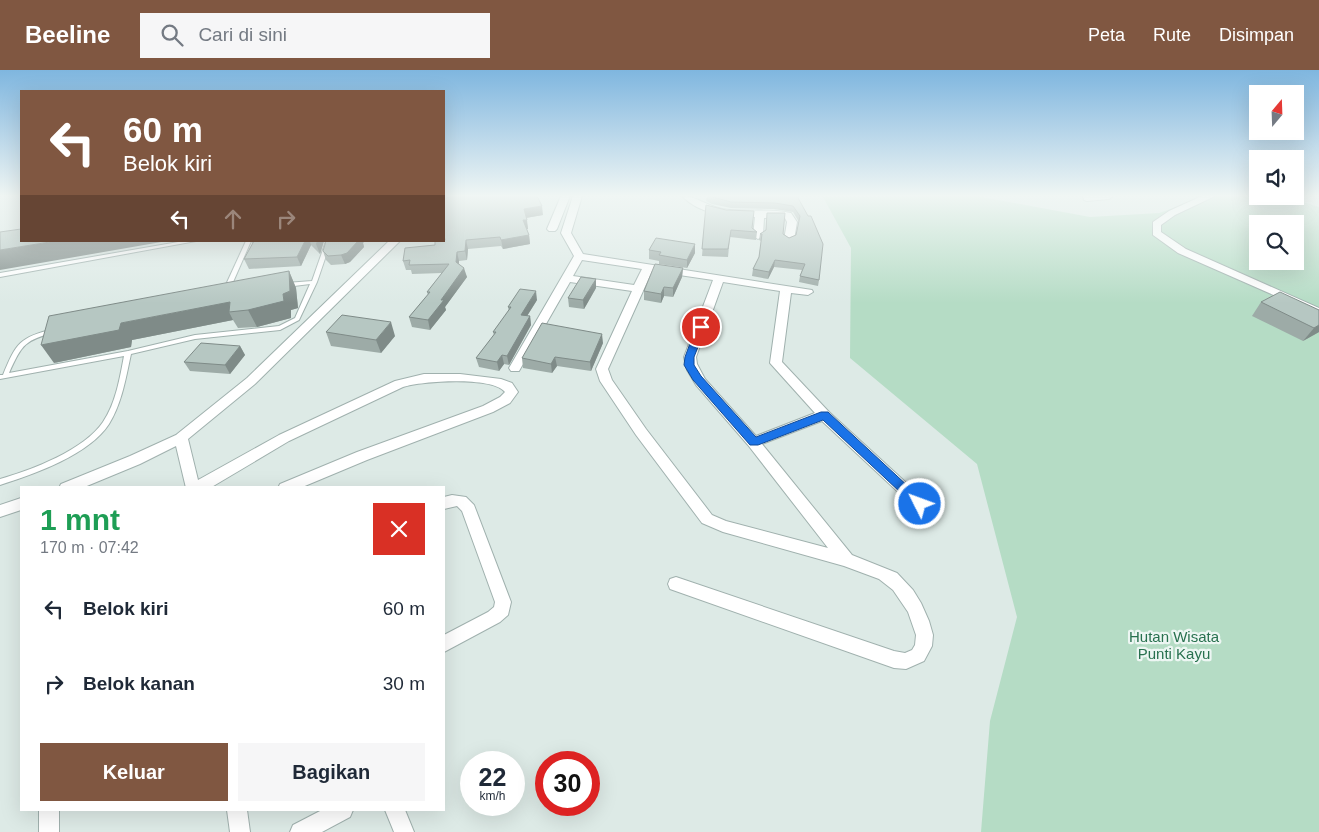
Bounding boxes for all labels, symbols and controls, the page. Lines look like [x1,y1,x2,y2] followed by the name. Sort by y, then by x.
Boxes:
[140,13,490,58] search box
[25,21,110,48] text: Beeline
[158,21,186,49] icon: search
[198,24,287,45] text: Cari di sini
[1088,25,1125,45] text: Peta
[1153,25,1191,45] text: Rute
[1219,25,1294,45] text: Disimpan
[1249,85,1304,140] north arrow
[1249,85,1304,270] map controls
[40,110,105,175] icon: left
[123,110,203,149] text: 60 m
[1249,150,1304,205] button: sound
[123,151,212,176] text: Belok kiri
[166,205,194,233] icon: left
[219,205,247,233] icon: ahead
[272,205,300,233] icon: right
[1249,215,1304,270] button: search
[680,306,722,348] pin
[687,313,715,341] icon: arrive
[893,477,945,529] position arrow
[40,503,120,536] text: 1 mnt
[373,503,425,555] button: close
[40,539,139,556] text: 170 m · 07:42
[40,595,68,623] icon: left
[83,598,169,619] text: Belok kiri
[383,598,425,619] text: 60 m
[1129,628,1220,662] park label: Hutan Wisata Punti Kayu
[40,670,68,698] icon: right
[83,673,195,694] text: Belok kanan
[383,673,425,694] text: 30 m
[40,743,228,801] button: Keluar
[238,743,425,801] button: Bagikan
[535,751,600,816] speed limit sign: 30
[479,763,506,791] text: 22
[479,789,506,803] text: km/h

